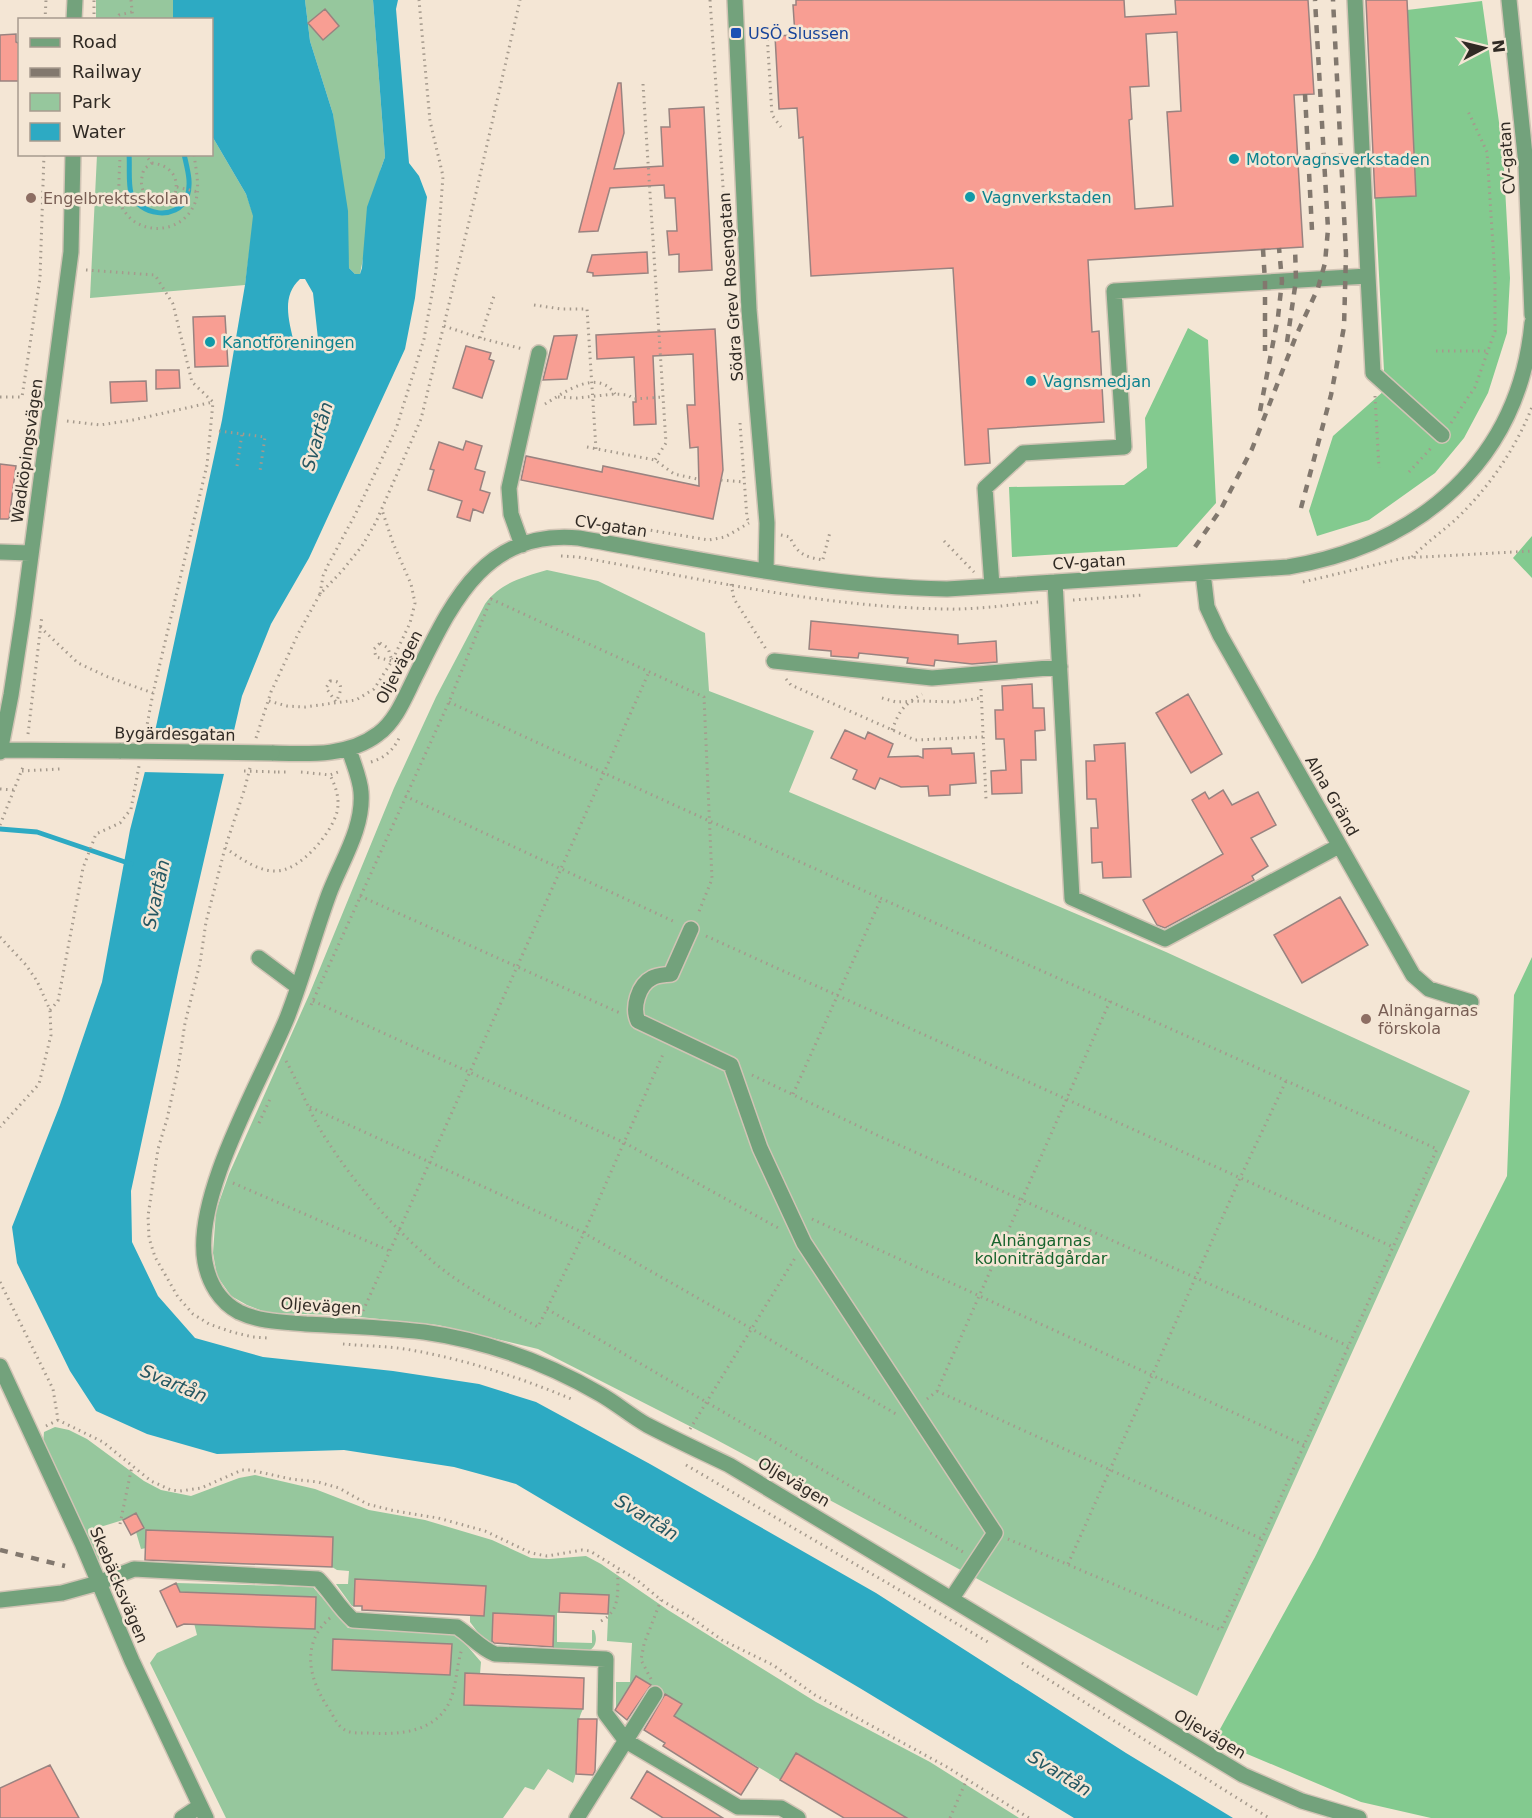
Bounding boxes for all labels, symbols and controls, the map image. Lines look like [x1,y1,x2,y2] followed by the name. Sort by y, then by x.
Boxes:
[18,18,213,156] legend
[1454,18,1514,78] north arrow
[748,24,849,43] place label: USÖ Slussen
[729,26,743,40] marker: USÖ Slussen
[72,31,117,52] text: Road
[1488,38,1509,54] text: N
[72,61,142,82] text: Railway
[72,91,111,112] text: Park
[72,121,126,142] text: Water
[1495,121,1519,195] street label: CV-gatan
[1246,150,1430,169] place label: Motorvagnsverkstaden
[1227,152,1241,166] marker: Motorvagnsverkstaden
[982,188,1112,207] place label: Vagnverkstaden
[43,189,189,208] place label: Engelbrektsskolan
[963,190,977,204] marker: Vagnverkstaden
[24,191,38,205] marker: Engelbrektsskolan
[715,192,747,382] street label: Södra Grev Rosengatan
[222,333,355,352] place label: Kanotföreningen
[203,335,217,349] marker: Kanotföreningen
[1043,372,1151,391] place label: Vagnsmedjan
[1024,374,1038,388] marker: Vagnsmedjan
[7,377,47,525] street label: Wadköpingsvägen
[297,399,337,473] water label: Svartån
[573,511,649,541] street label: CV-gatan
[1052,551,1126,573] street label: CV-gatan
[372,627,426,707] street label: Oljevägen
[114,723,236,745] street label: Bygärdesgatan
[1301,752,1363,840] street label: Alna Gränd
[138,858,174,930] water label: Svartån
[1378,1001,1478,1038] place label: Alnängarnas förskola
[1359,1012,1373,1026] marker: Alnängarnas förskola
[975,1231,1108,1268] park label: Alnängarnas koloniträdgårdar
[280,1294,362,1318] street label: Oljevägen
[138,1360,210,1406] water label: Svartån
[754,1453,834,1511] street label: Oljevägen
[612,1490,682,1544] water label: Svartån
[86,1524,152,1646] street label: Skebäcksvägen
[1170,1705,1250,1763] street label: Oljevägen
[1025,1746,1095,1800] water label: Svartån

